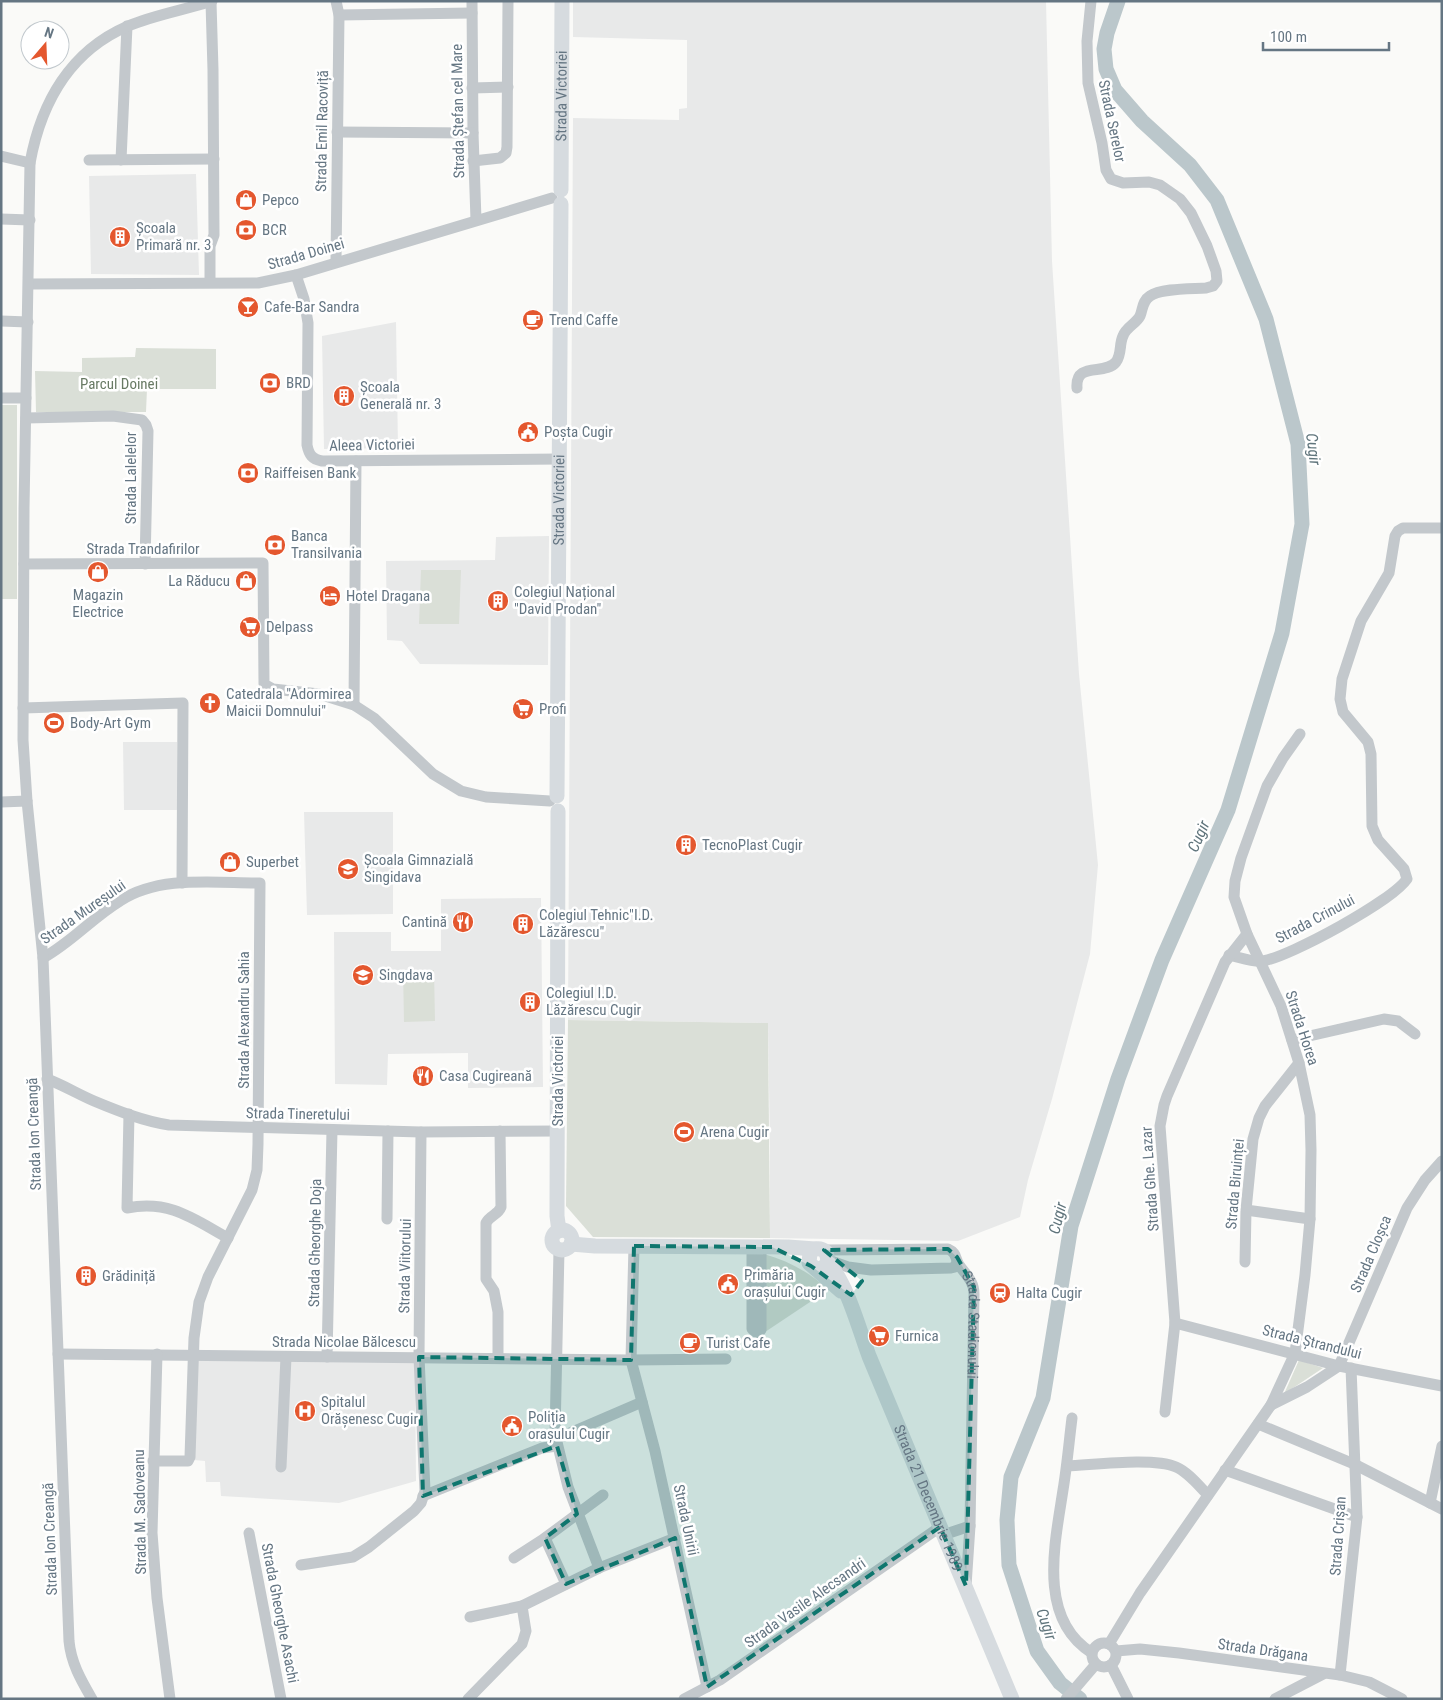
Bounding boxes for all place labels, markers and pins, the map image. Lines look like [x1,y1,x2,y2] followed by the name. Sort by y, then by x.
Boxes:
[234,188,258,212] shop icon: Pepco
[262,191,299,209] place label: Pepco
[234,218,258,242] bank icon: BCR
[136,219,211,254] place label: Școala Primară nr. 3
[262,221,287,239] place label: BCR
[108,225,132,249] building icon: Școala Primară nr. 3
[236,295,260,319] bar icon: Cafe-Bar Sandra
[264,298,360,316] place label: Cafe-Bar Sandra
[521,308,545,332] cafe icon: Trend Caffe
[549,311,618,329] place label: Trend Caffe
[258,371,282,395] bank icon: BRD
[286,374,311,392] place label: BRD
[360,378,441,413] place label: Școala Generală nr. 3
[332,384,356,408] building icon: Școala Generală nr. 3
[516,420,540,444] public building icon: Poșta Cugir
[544,423,613,441] place label: Poșta Cugir
[236,461,260,485] bank icon: Raiffeisen Bank
[264,464,357,482] place label: Raiffeisen Bank
[291,527,362,562] place label: Banca Transilvania
[263,533,287,557] bank icon: Banca Transilvania
[86,560,110,584] shop icon: Magazin Electrice
[234,569,258,593] shop icon: La Răducu
[168,572,230,590] place label: La Răducu
[514,583,615,618] place label: Colegiul Național "David Prodan"
[318,584,342,608] hotel icon: Hotel Dragana
[72,586,124,621] place label: Magazin Electrice
[346,587,430,605] place label: Hotel Dragana
[486,589,510,613] building icon: Colegiul Național "David Prodan"
[238,615,262,639] supermarket icon: Delpass
[266,618,313,636] place label: Delpass
[226,685,352,720] place label: Catedrala "Adormirea Maicii Domnului"
[198,691,222,715] church icon: Catedrala "Adormirea Maicii Domnului"
[511,697,535,721] supermarket icon: Profi
[539,700,567,718] place label: Profi
[42,711,66,735] sports icon: Body-Art Gym
[70,714,151,732] place label: Body-Art Gym
[674,833,698,857] building icon: TecnoPlast Cugir
[702,836,803,854] place label: TecnoPlast Cugir
[218,850,242,874] shop icon: Superbet
[364,851,473,886] place label: Școala Gimnazială Singidava
[246,853,299,871] place label: Superbet
[336,857,360,881] school or university icon: Școala Gimnazială Singidava
[539,906,653,941] place label: Colegiul Tehnic"I.D. Lăzărescu"
[451,910,475,934] restaurant icon: Cantină
[511,912,535,936] building icon: Colegiul Tehnic"I.D. Lăzărescu"
[402,913,447,931] place label: Cantină
[351,963,375,987] school or university icon: Singdava
[379,966,433,984] place label: Singdava
[546,984,642,1019] place label: Colegiul I.D. Lăzărescu Cugir
[518,990,542,1014] building icon: Colegiul I.D. Lăzărescu Cugir
[411,1064,435,1088] restaurant icon: Casa Cugireană
[439,1067,532,1085] place label: Casa Cugireană
[672,1120,696,1144] sports icon: Arena Cugir
[700,1123,770,1141] place label: Arena Cugir
[74,1264,98,1288] building icon: Grădiniță
[744,1266,826,1301] place label: Primăria orașului Cugir
[102,1267,156,1285] place label: Grădiniță
[716,1272,740,1296] public building icon: Primăria orașului Cugir
[988,1281,1012,1305] station icon: Halta Cugir
[1016,1284,1083,1302] place label: Halta Cugir
[867,1324,891,1348] supermarket icon: Furnica
[895,1327,939,1345] place label: Furnica
[678,1331,702,1355] cafe icon: Turist Cafe
[706,1334,770,1352] place label: Turist Cafe
[321,1393,418,1428] place label: Spitalul Orășenesc Cugir
[293,1399,317,1423] hospital icon: Spitalul Orășenesc Cugir
[528,1408,610,1443] place label: Poliția orașului Cugir
[500,1414,524,1438] public building icon: Poliția orașului Cugir

